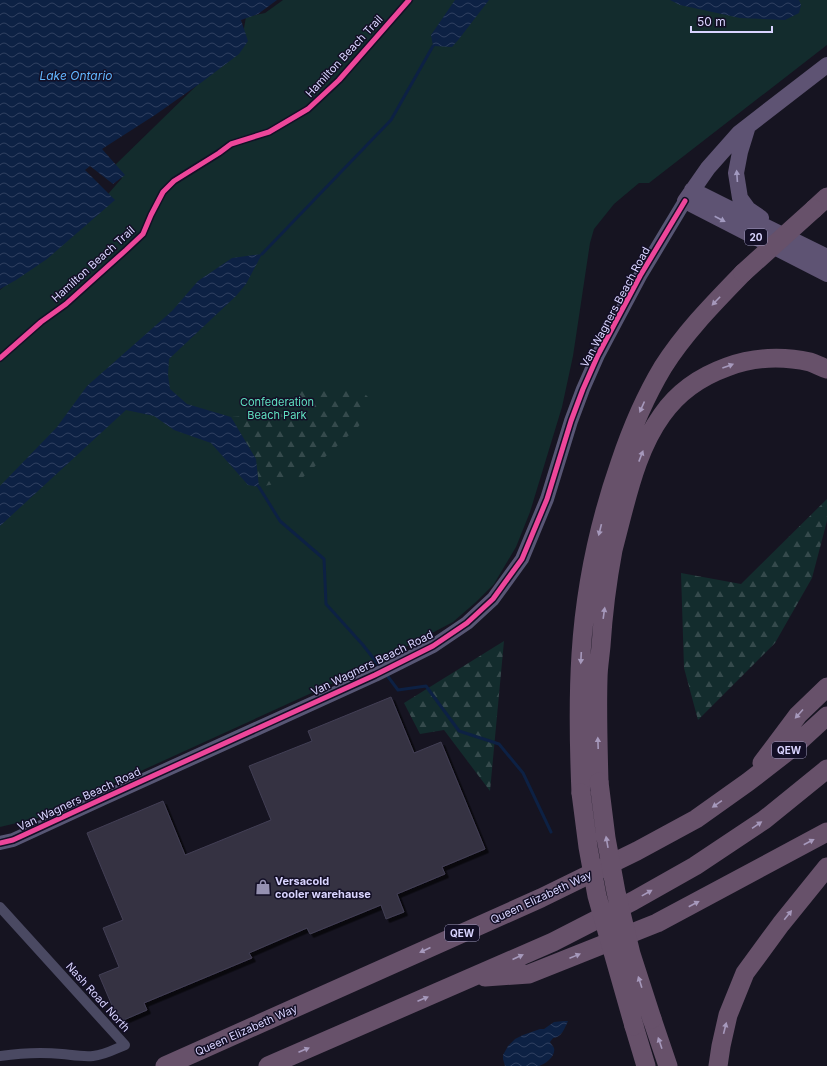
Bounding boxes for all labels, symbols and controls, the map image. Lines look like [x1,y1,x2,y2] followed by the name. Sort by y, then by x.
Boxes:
[691,8,772,34] scale bar
[302,12,386,100] street label: Hamilton Beach Trail
[697,14,726,29] text: 50 m
[39,68,113,83] water label: Lake Ontario
[734,170,741,182] one-way arrow
[714,216,726,222] one-way arrow
[49,223,137,305] street label: Hamilton Beach Trail
[745,229,767,245] road number: 20
[577,244,653,370] street label: Van Wagners Beach Road
[711,296,721,306] one-way arrow
[723,363,735,369] one-way arrow
[240,395,314,422] park label: Confederation Beach Park
[639,401,645,413] one-way arrow
[638,449,644,461] one-way arrow
[597,524,603,536] one-way arrow
[601,607,607,619] one-way arrow
[309,627,435,699] street label: Van Wagners Beach Road
[577,652,584,664] one-way arrow
[795,709,804,720] one-way arrow
[595,736,601,749] one-way arrow
[772,742,806,758] road number: QEW
[15,764,143,834] street label: Van Wagners Beach Road
[711,800,722,808] one-way arrow
[752,821,763,828] one-way arrow
[603,836,609,848] one-way arrow
[803,839,814,846] one-way arrow
[488,867,594,927] street label: Queen Elizabeth Way
[275,874,371,901] place label: Versacold cooler warehause
[254,878,272,896] shop icon: Versacold cooler warehause
[641,890,653,897] one-way arrow
[688,900,700,907] one-way arrow
[783,910,792,921] one-way arrow
[445,925,479,941] road number: QEW
[420,947,431,953] one-way arrow
[569,952,581,958] one-way arrow
[513,954,525,960] one-way arrow
[63,959,133,1035] street label: Nash Road North
[637,976,643,988] one-way arrow
[417,996,429,1002] one-way arrow
[193,1001,299,1059] street label: Queen Elizabeth Way
[722,1022,728,1034] one-way arrow
[657,1036,663,1048] one-way arrow
[298,1047,310,1053] one-way arrow

